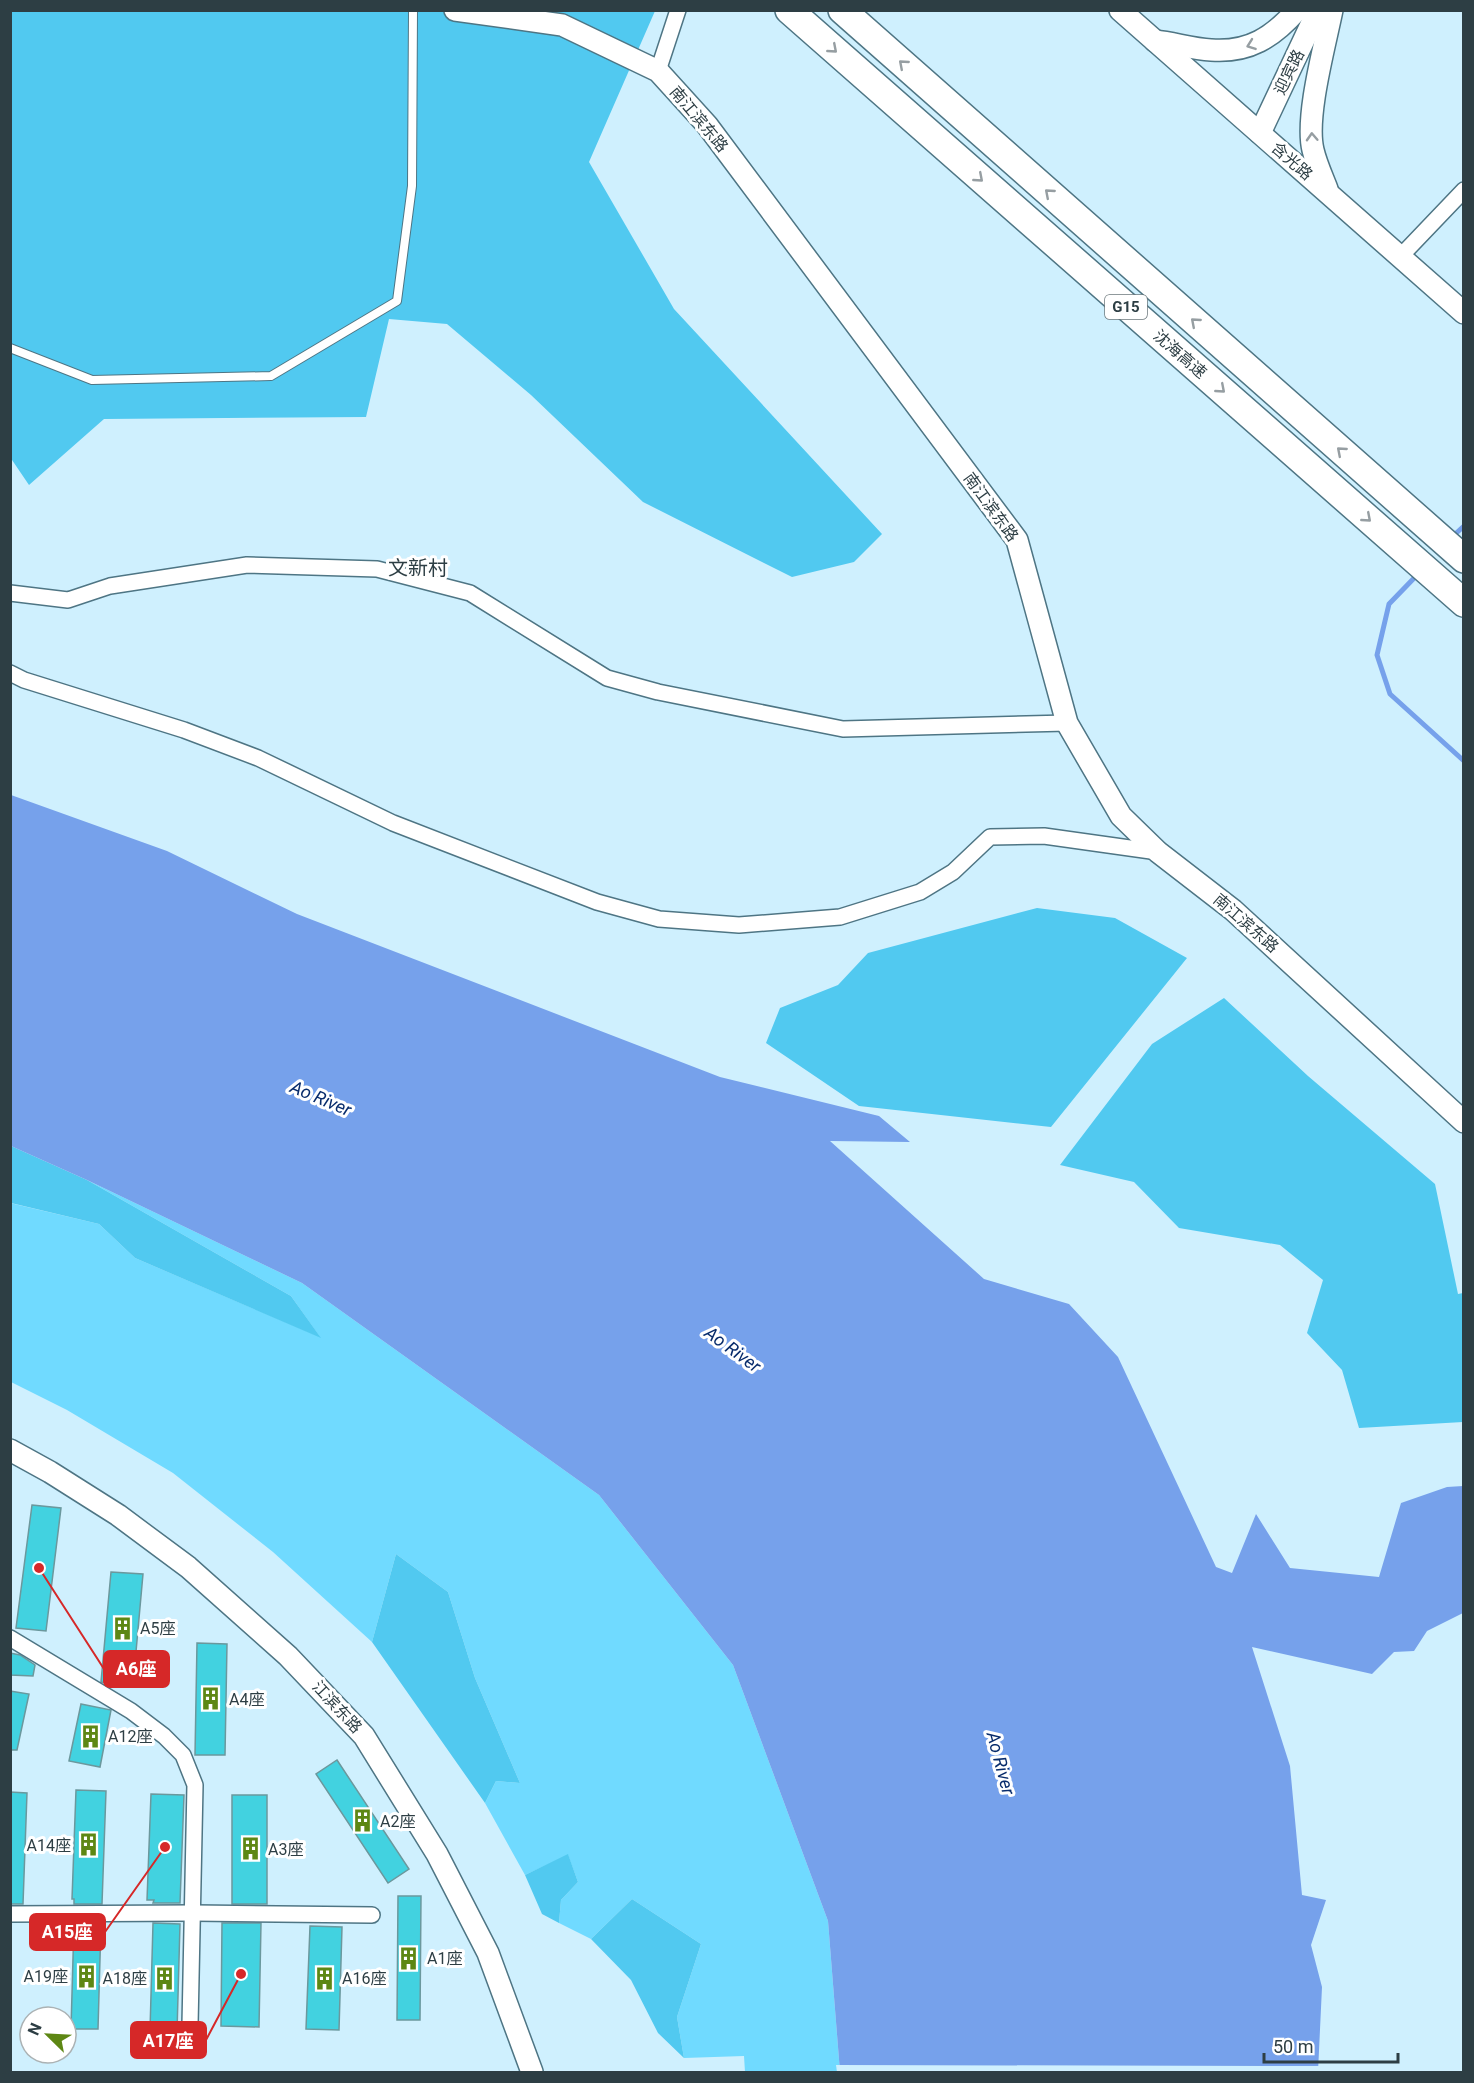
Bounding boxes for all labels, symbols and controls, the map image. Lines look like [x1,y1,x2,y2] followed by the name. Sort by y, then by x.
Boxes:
[1246,37,1257,50] one-way arrow
[826,42,837,53] one-way arrow
[1270,46,1308,98] street label: 迎宾路
[899,60,909,71] one-way arrow
[666,82,732,156] street label: 南江滨东路
[1306,132,1319,141] one-way arrow
[1268,138,1316,184] street label: 含光路
[972,171,983,182] one-way arrow
[1045,189,1056,200] one-way arrow
[1105,295,1147,319] road number: G15
[1191,318,1202,329] one-way arrow
[1150,326,1210,382] street label: 沈海高速
[1214,382,1225,393] one-way arrow
[1337,447,1348,458] one-way arrow
[960,469,1022,545] street label: 南江滨东路
[1360,511,1371,522] one-way arrow
[388,556,448,580] district label: 文新村
[1210,890,1282,956] street label: 南江滨东路
[286,1075,356,1121] water label: Ao River
[700,1321,766,1377] water label: Ao River
[109,1615,135,1641] building icon: A5座
[140,1619,175,1638] place label: A5座
[104,1651,169,1687] callout: A6座
[116,1658,156,1679] text: A6座
[308,1677,366,1737] street label: 江滨东路
[198,1686,224,1712] building icon: A4座
[229,1690,264,1709] place label: A4座
[77,1723,103,1749] building icon: A12座
[108,1727,152,1746] place label: A12座
[982,1728,1020,1798] water label: Ao River
[349,1808,375,1834] building icon: A2座
[380,1812,415,1831] place label: A2座
[76,1832,102,1858] building icon: A14座
[27,1836,71,1855] place label: A14座
[237,1836,263,1862] building icon: A3座
[268,1840,303,1859] place label: A3座
[30,1914,105,1950] callout: A15座
[42,1921,92,1942] text: A15座
[396,1945,422,1971] building icon: A1座
[427,1949,462,1968] place label: A1座
[73,1963,99,1989] building icon: A19座
[152,1965,178,1991] building icon: A18座
[311,1965,337,1991] building icon: A16座
[24,1967,68,1986] place label: A19座
[103,1969,147,1988] place label: A18座
[342,1969,386,1988] place label: A16座
[18,2005,78,2065] north arrow
[24,2020,46,2038] text: N
[131,2022,206,2058] callout: A17座
[1264,2026,1398,2064] scale bar
[143,2030,193,2051] text: A17座
[1273,2036,1313,2057] text: 50 m

